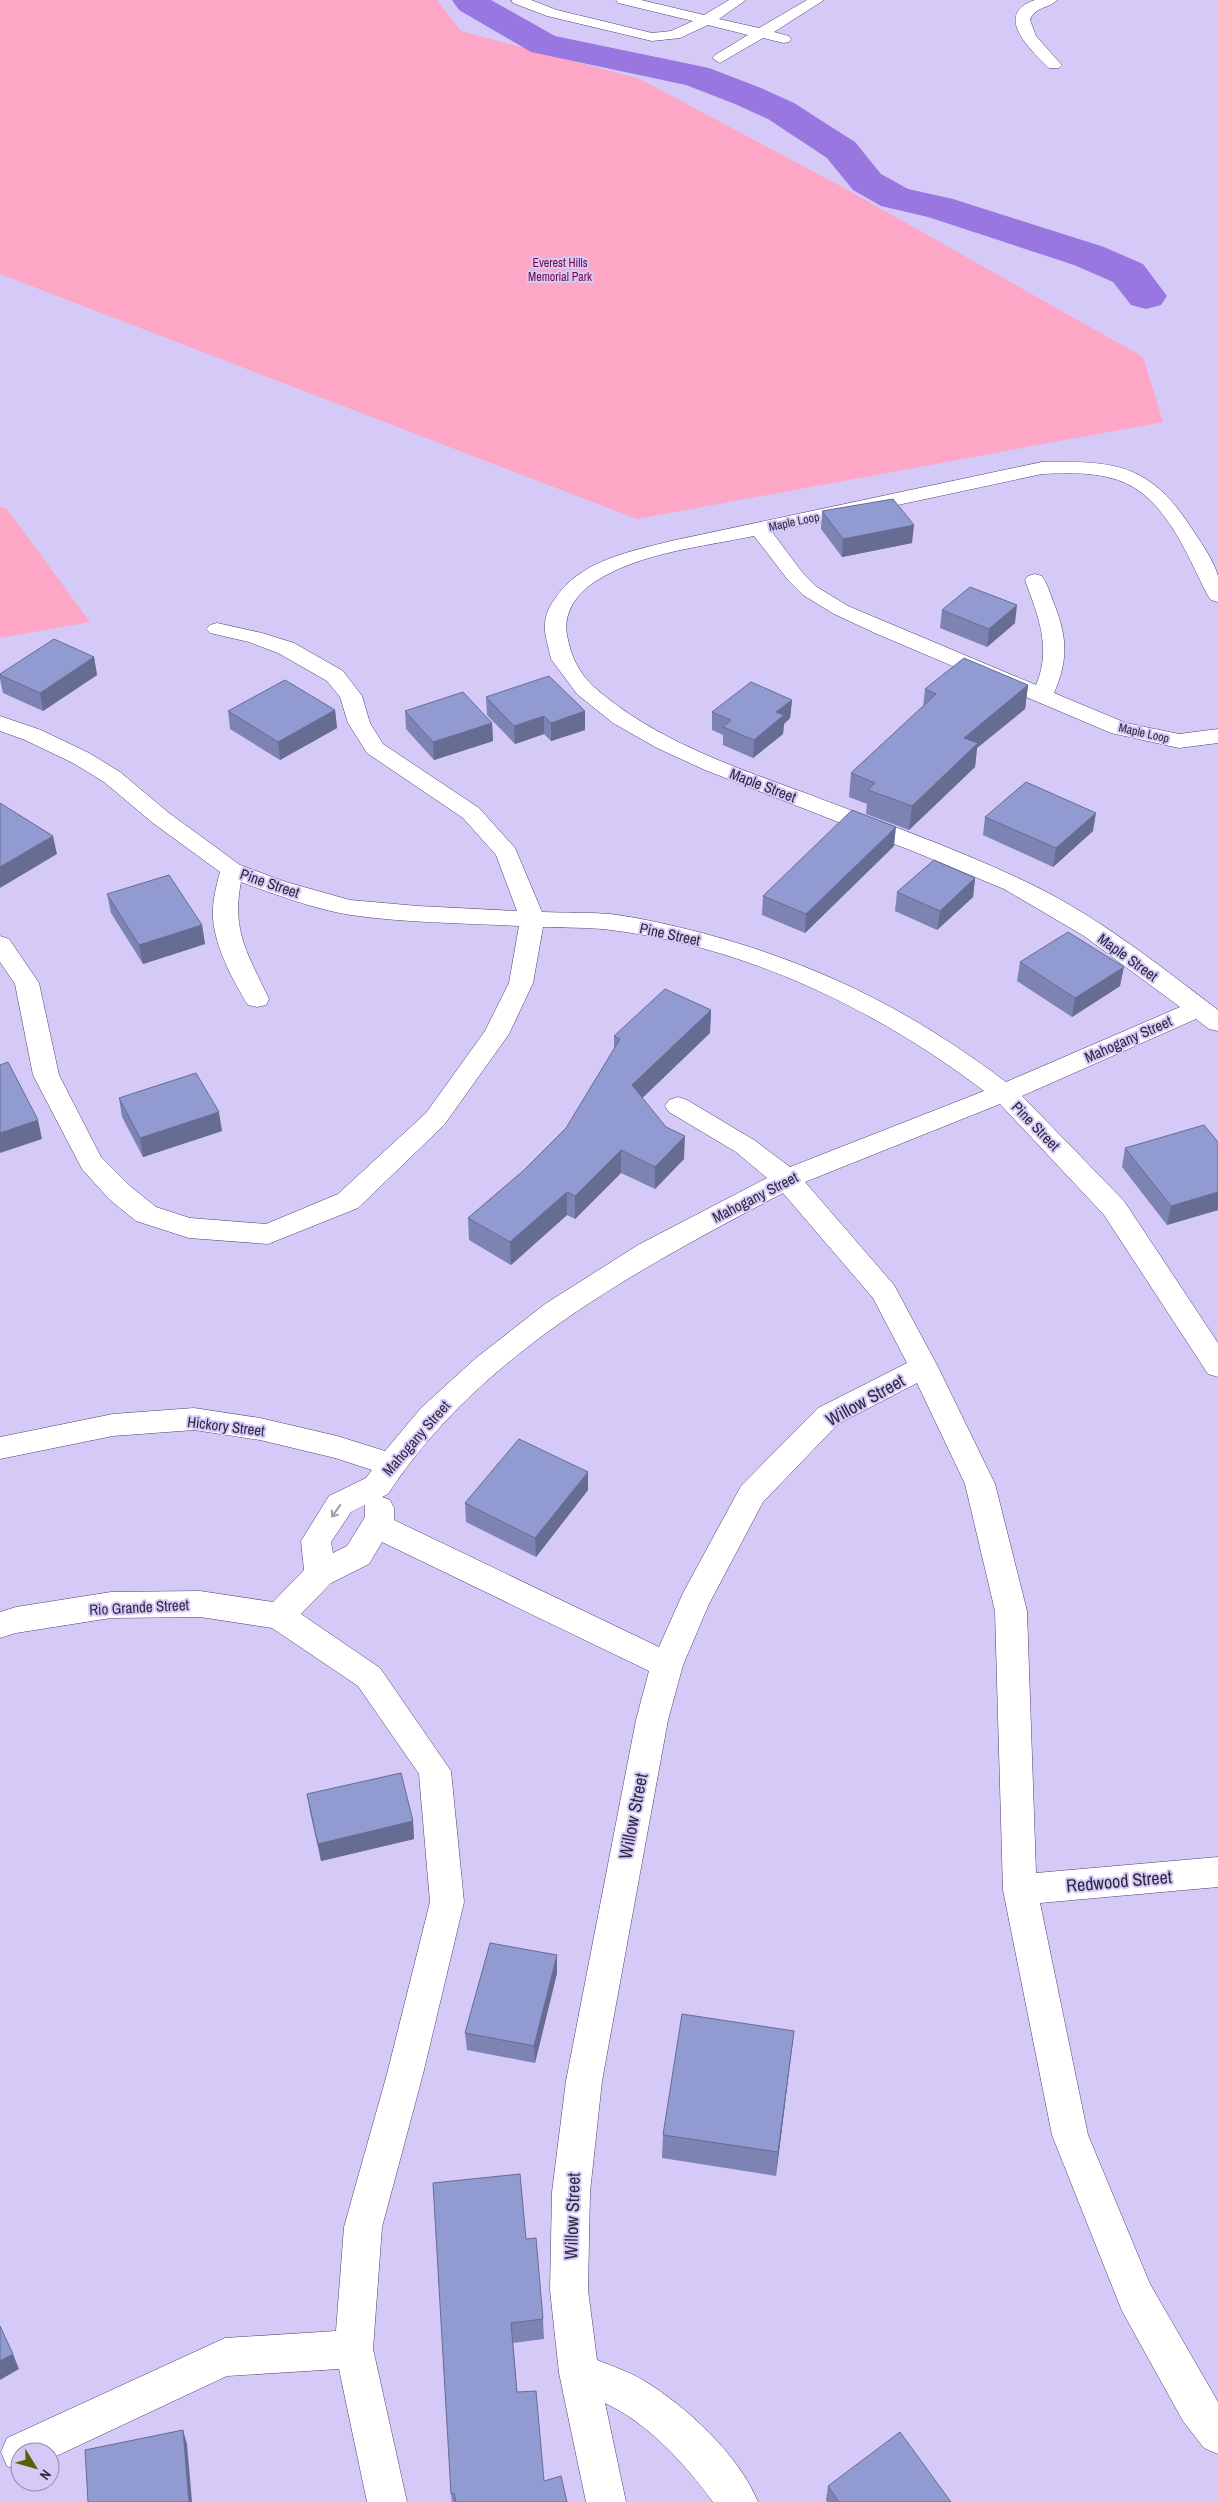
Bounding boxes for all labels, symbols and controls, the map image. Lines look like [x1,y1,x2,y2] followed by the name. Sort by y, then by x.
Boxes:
[528,255,592,285] park label: Everest Hills Memorial Park
[767,509,821,535] street label: Maple Loop
[1117,719,1171,747] street label: Maple Loop
[727,763,800,808] street label: Maple Street
[237,863,303,903] street label: Pine Street
[638,917,703,951] street label: Pine Street
[1094,928,1163,986] street label: Maple Street
[1081,1010,1176,1068] street label: Mahogany Street
[1007,1097,1065,1156] street label: Pine Street
[708,1166,802,1228] street label: Mahogany Street
[821,1368,909,1432] street label: Willow Street
[377,1395,455,1480] street label: Mahogany Street
[186,1411,267,1441] street label: Hickory Street
[331,1504,341,1518] one-way arrow
[89,1594,190,1620] street label: Rio Grande Street
[612,1771,654,1861] street label: Willow Street
[1065,1864,1173,1898] street label: Redwood Street
[558,2172,586,2260] street label: Willow Street
[10,2442,60,2492] north arrow
[36,2466,55,2484] text: N

